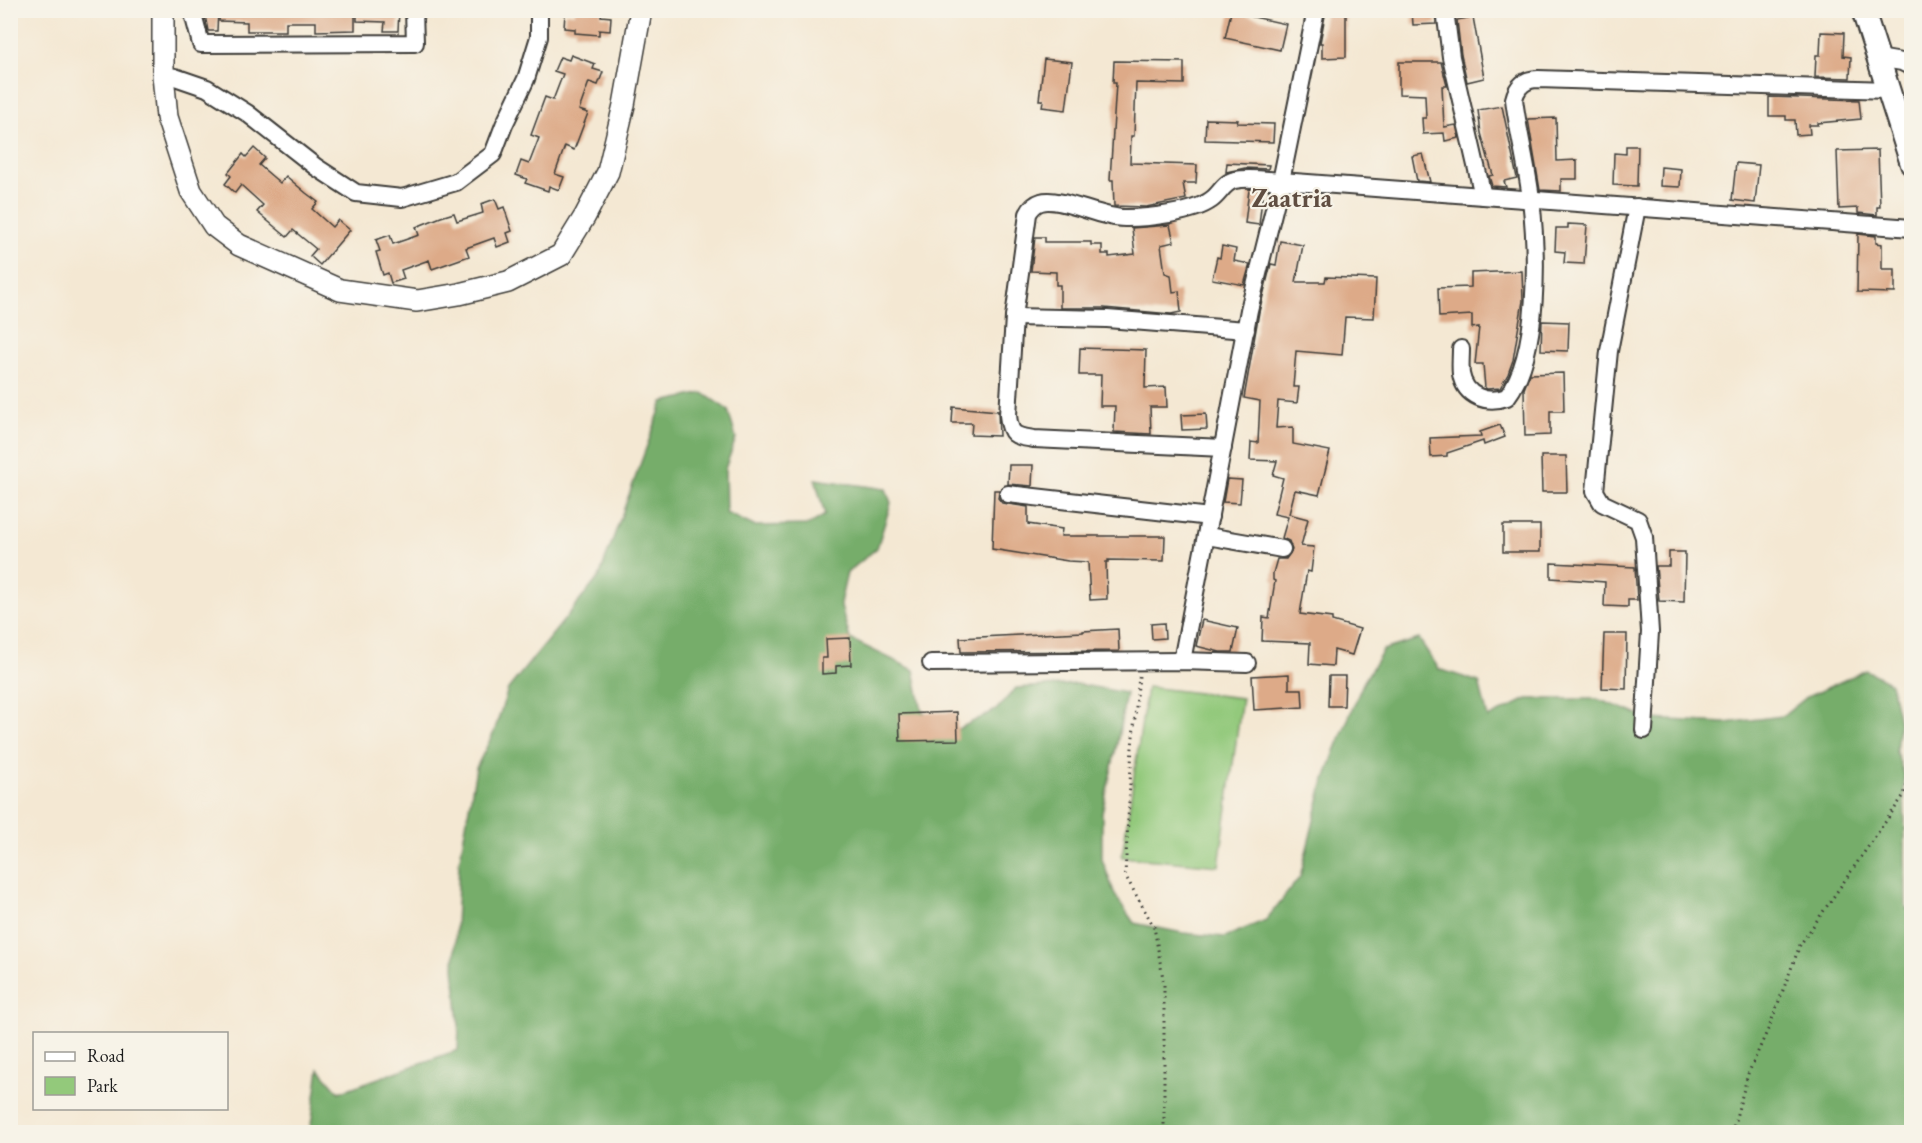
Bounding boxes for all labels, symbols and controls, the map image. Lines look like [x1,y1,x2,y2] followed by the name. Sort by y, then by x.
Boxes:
[1252,180,1333,215] district label: Zaatria
[33,1032,228,1110] legend
[87,1044,126,1067] text: Road
[87,1074,118,1097] text: Park

